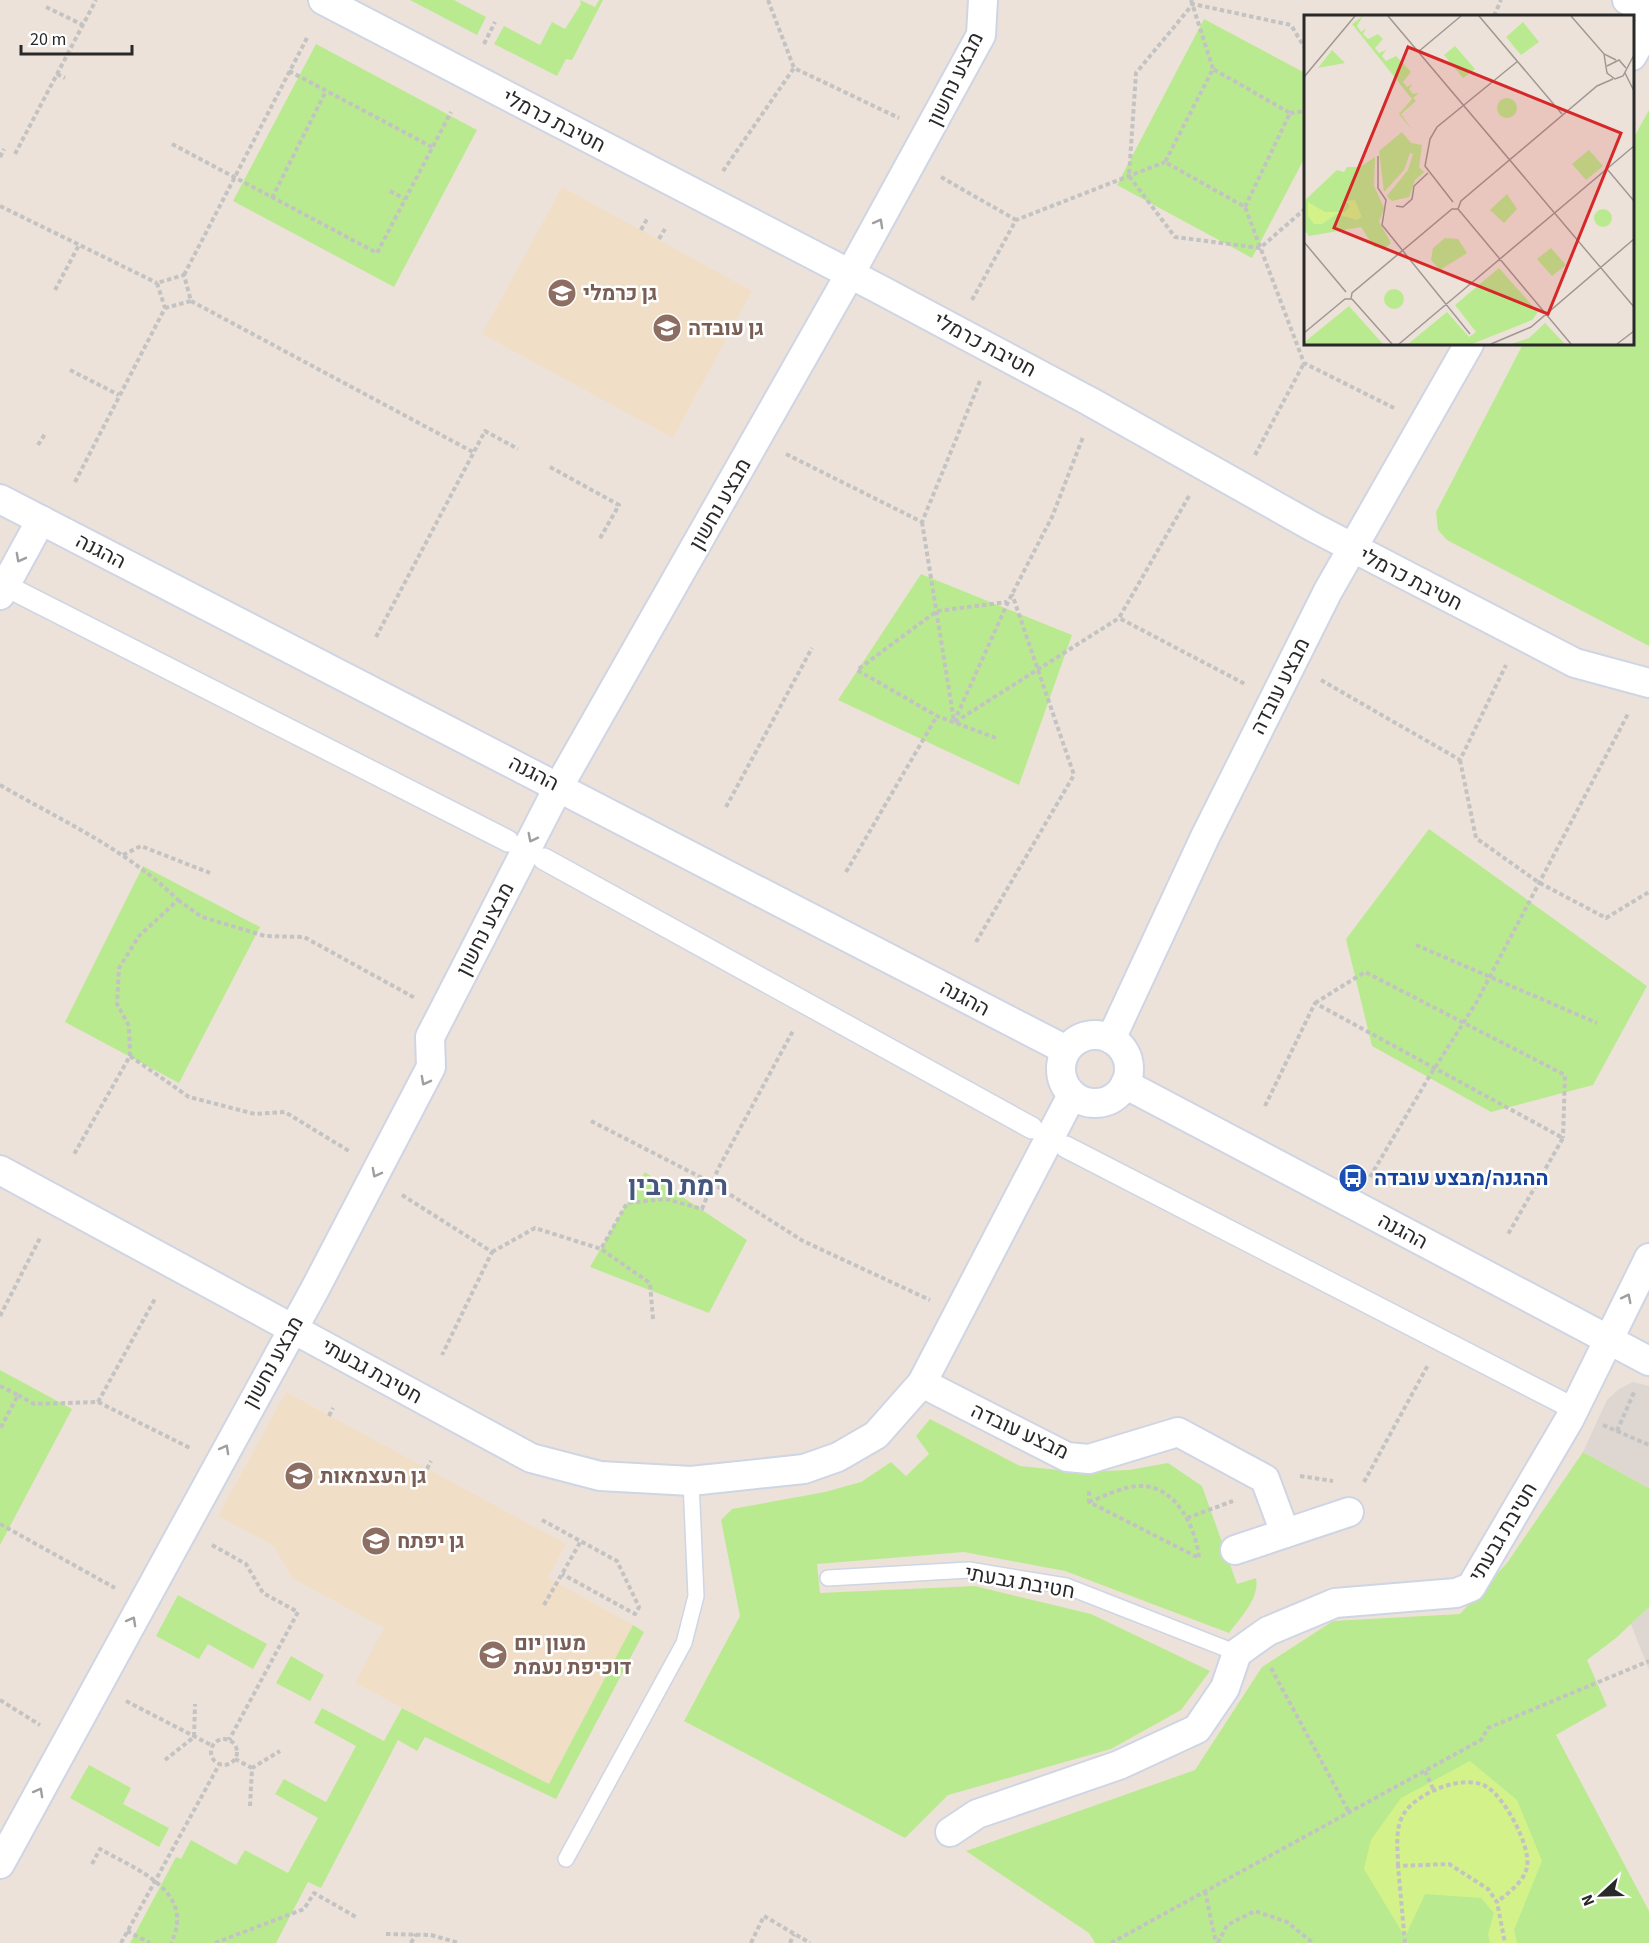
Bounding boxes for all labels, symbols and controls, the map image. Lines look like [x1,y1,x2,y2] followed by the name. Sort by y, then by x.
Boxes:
[1304,15,1634,345] inset map
[21,18,132,56] scale bar
[30,27,66,52] text: 20 m
[919,27,991,131] street label: מבצע נחשון
[497,82,611,160] street label: חטיבת כרמלי
[872,219,883,229] one-way arrow
[546,277,578,309] school or university icon: גן כרמלי
[583,278,657,308] place label: גן כרמלי
[928,305,1042,385] street label: חטיבת כרמלי
[651,312,683,344] school or university icon: גן עובדה
[688,313,764,343] place label: גן עובדה
[682,453,758,555] street label: מבצע נחשון
[71,526,131,576] street label: ההגנה
[1354,540,1468,618] street label: חטיבת כרמלי
[16,552,27,562] one-way arrow
[1243,632,1317,740] street label: מבצע עובדה
[504,748,564,798] street label: ההגנה
[528,832,539,843] one-way arrow
[449,877,521,981] street label: מבצע נחשון
[935,972,995,1024] street label: ההגנה
[420,1074,432,1085] one-way arrow
[1337,1162,1369,1194] bus stop icon: ההגנה/מבצע עובדה
[1374,1163,1549,1193] place label: ההגנה/מבצע עובדה
[372,1166,383,1177] one-way arrow
[628,1167,728,1206] district label: רמת רבין
[1373,1205,1433,1257] street label: ההגנה
[1620,1294,1632,1305] one-way arrow
[235,1310,311,1414] street label: מבצע נחשון
[316,1331,428,1411] street label: חטיבת גבעתי
[966,1395,1074,1467] street label: מבצע עובדה
[218,1445,229,1456] one-way arrow
[283,1460,315,1492] school or university icon: גן העצמאות
[320,1461,427,1491] place label: גן העצמאות
[1462,1477,1544,1587] street label: חטיבת גבעתי
[360,1525,392,1557] school or university icon: גן יפתח
[397,1526,465,1556] place label: גן יפתח
[963,1558,1077,1606] street label: חטיבת גבעתי
[125,1617,136,1627] one-way arrow
[514,1628,632,1682] place label: מעון יום דוכיפת נעמת
[477,1639,509,1671] school or university icon: מעון יום דוכיפת נעמת
[32,1788,43,1799] one-way arrow
[1571,1865,1631,1925] north arrow
[1576,1891,1600,1909] text: N

